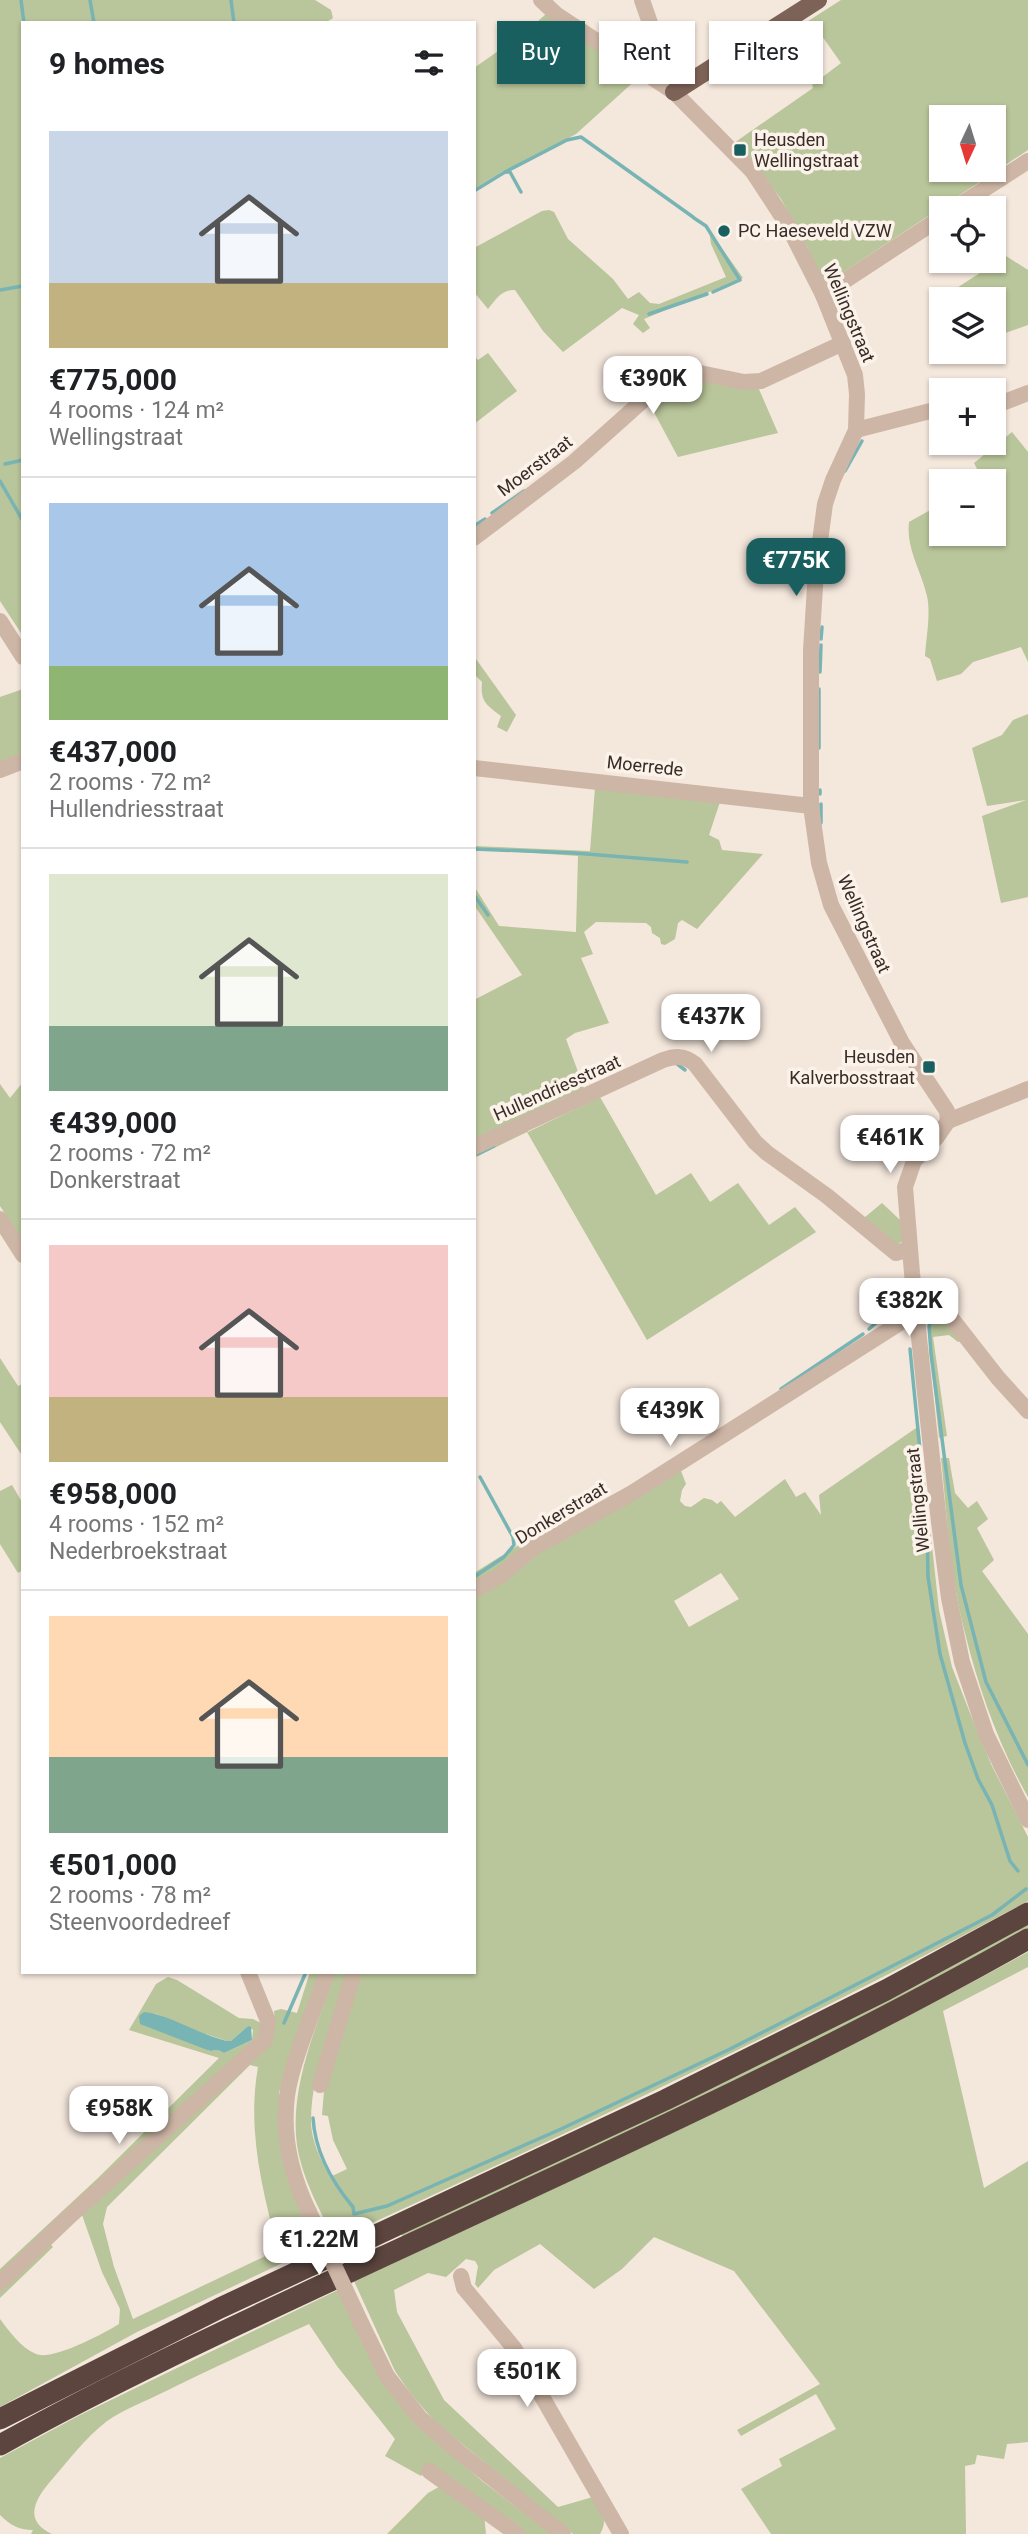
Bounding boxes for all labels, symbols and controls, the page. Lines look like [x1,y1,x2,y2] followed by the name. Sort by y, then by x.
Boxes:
[497,21,585,84] chip: Buy
[599,21,695,84] chip: Rent
[709,21,823,84] chip: Filters
[410,44,448,82] icon: filters
[49,46,165,81] text: 9 homes
[929,105,1006,182] north arrow
[929,105,1006,546] map controls
[754,129,859,171] place label: Heusden Wellingstraat
[732,142,748,158] marker: Heusden Wellingstraat
[186,176,312,302] icon: home
[929,196,1006,273] button: locate
[738,220,892,241] place label: PC Haeseveld VZW
[716,223,732,239] marker: PC Haeseveld VZW
[819,260,880,365] street label: Wellingstraat
[929,287,1006,364] button: layers
[604,356,702,416] pin: €390K
[49,362,177,397] text: €775,000
[619,365,687,392] text: €390K
[929,378,1006,455] button: +
[49,397,224,424] text: 4 rooms · 124 m²
[49,424,183,451] text: Wellingstraat
[493,431,576,500] street label: Moerstraat
[929,469,1006,546] button: −
[747,538,845,598] pin: €775K
[762,547,830,574] text: €775K
[186,548,312,674] icon: home
[49,734,177,769] text: €437,000
[606,751,684,780] street label: Moerrede
[49,769,211,796] text: 2 rooms · 72 m²
[49,796,224,823] text: Hullendriesstraat
[834,872,895,976] street label: Wellingstraat
[186,919,312,1045] icon: home
[662,995,760,1054] pin: €437K
[677,1003,745,1030] text: €437K
[789,1046,915,1088] place label: Heusden Kalverbosstraat
[490,1050,624,1125] street label: Hullendriesstraat
[921,1059,937,1075] marker: Heusden Kalverbosstraat
[49,1105,177,1140] text: €439,000
[841,1116,939,1175] pin: €461K
[856,1124,924,1151] text: €461K
[49,1140,211,1167] text: 2 rooms · 72 m²
[49,1167,181,1194] text: Donkerstraat
[860,1278,958,1338] pin: €382K
[875,1287,943,1314] text: €382K
[186,1290,312,1416] icon: home
[621,1388,719,1448] pin: €439K
[636,1397,704,1424] text: €439K
[902,1447,933,1553] street label: Wellingstraat
[49,1476,177,1511] text: €958,000
[511,1477,610,1548] street label: Donkerstraat
[49,1511,224,1538] text: 4 rooms · 152 m²
[49,1538,227,1565] text: Nederbroekstraat
[186,1661,312,1787] icon: home
[49,1847,177,1882] text: €501,000
[49,1882,211,1909] text: 2 rooms · 78 m²
[49,1909,230,1936] text: Steenvoordedreef
[70,2086,168,2146] pin: €958K
[85,2095,153,2122] text: €958K
[262,2218,376,2277] pin: €1.22M
[279,2226,359,2253] text: €1.22M
[478,2350,576,2409] pin: €501K
[493,2358,561,2385] text: €501K

